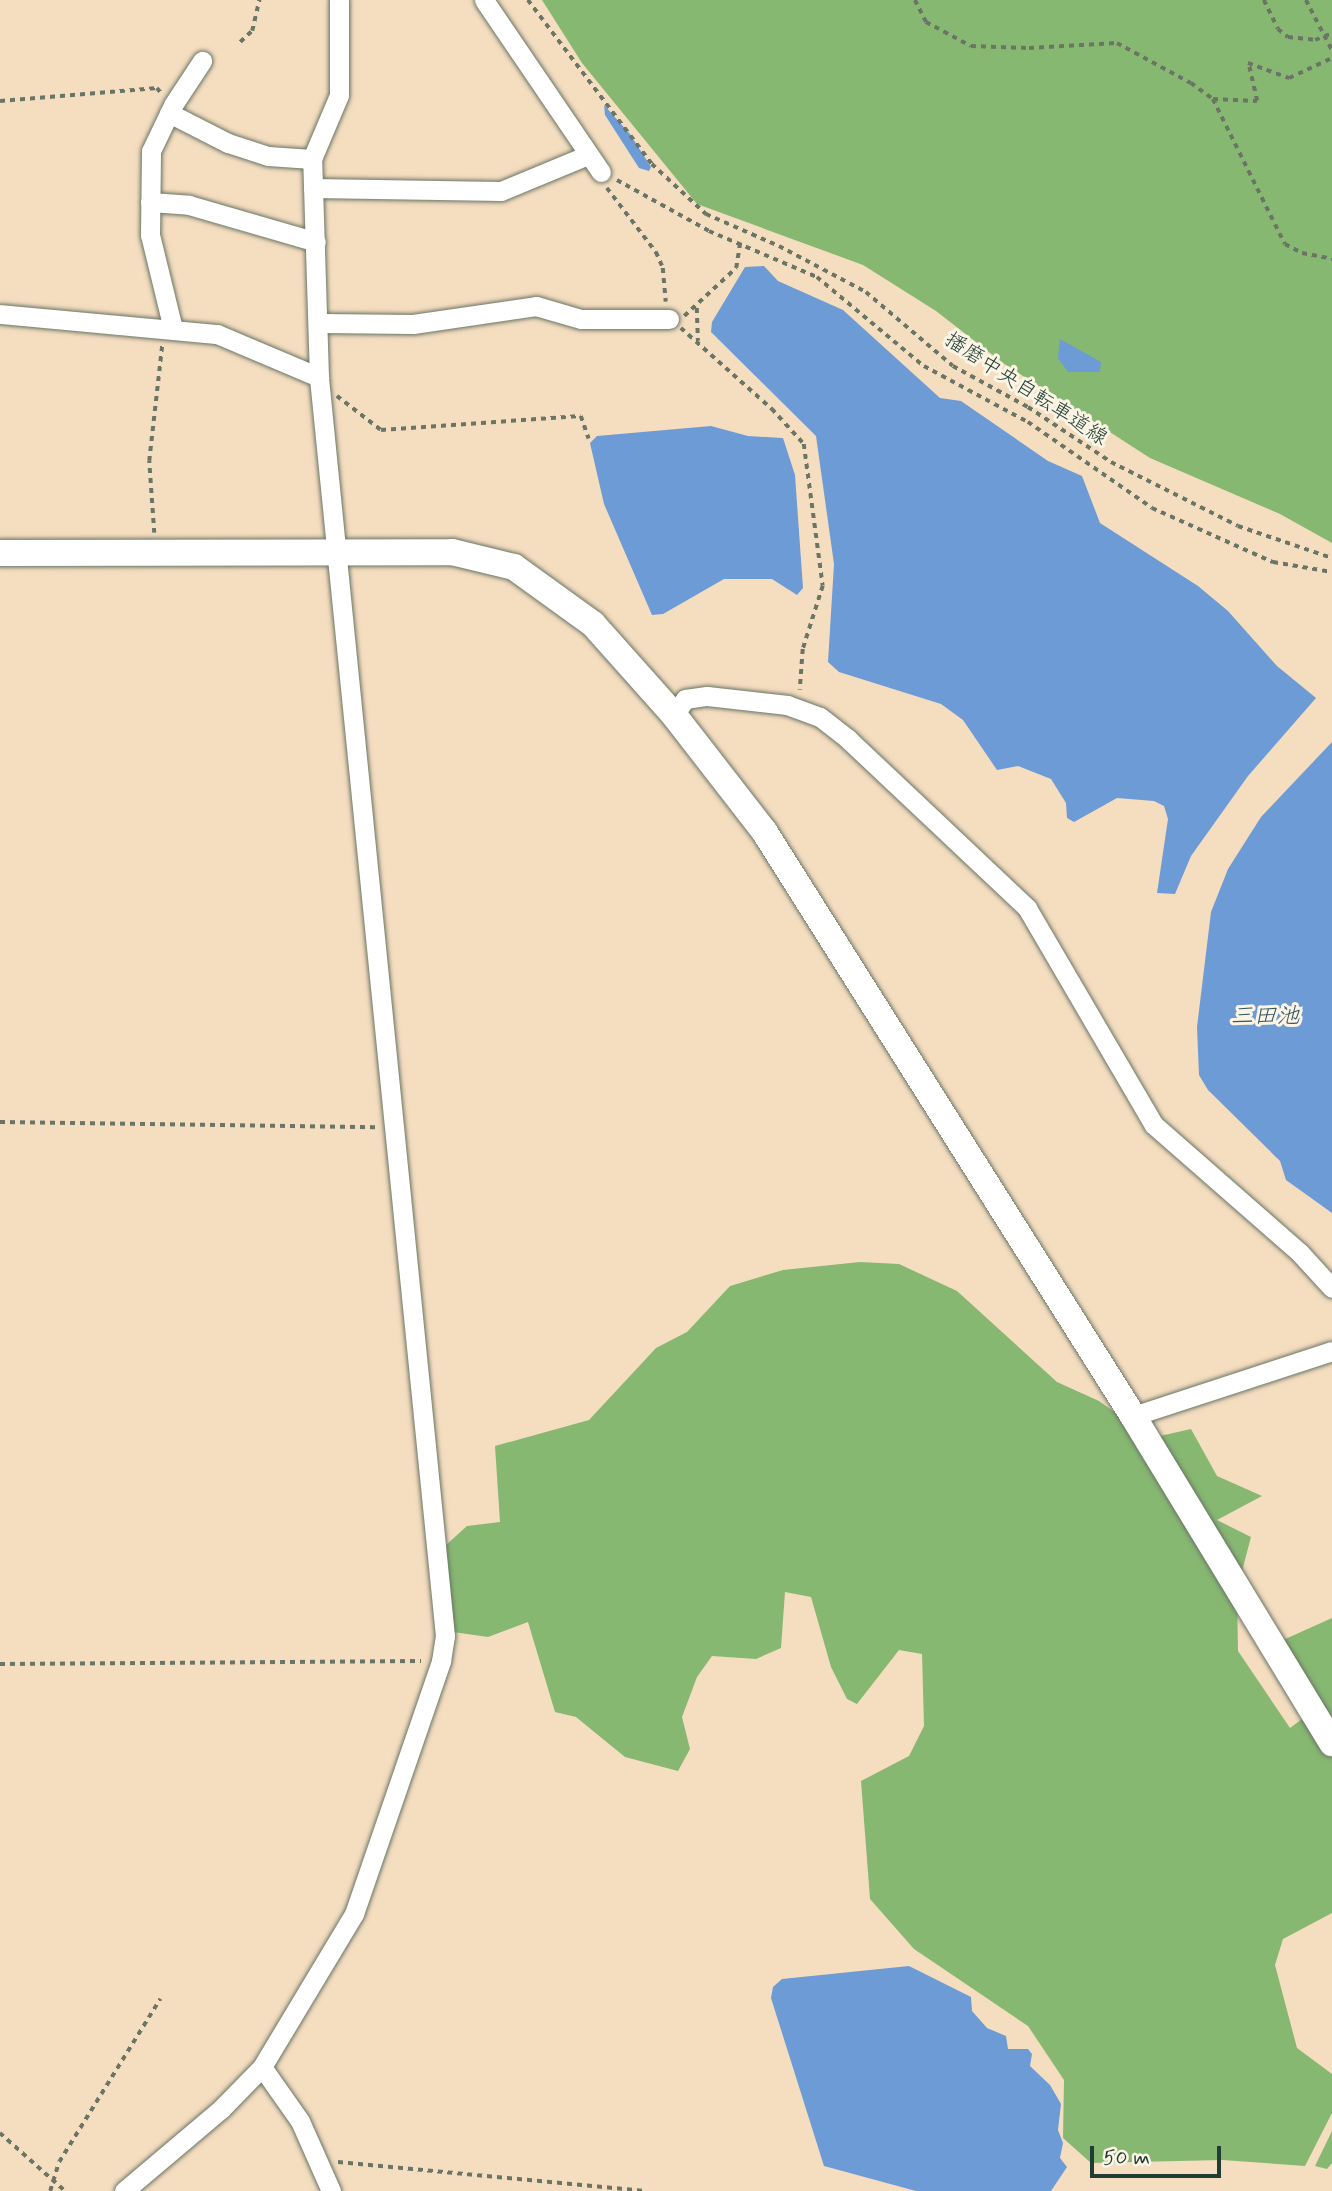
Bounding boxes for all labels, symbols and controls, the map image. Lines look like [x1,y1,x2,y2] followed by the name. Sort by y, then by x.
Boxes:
[940,327,1112,451] street label: 播磨中央自転車道線
[1231,1003,1299,1031] water label: 三田池
[1094,2132,1225,2176] scale bar
[1103,2144,1150,2172] text: 50 m

